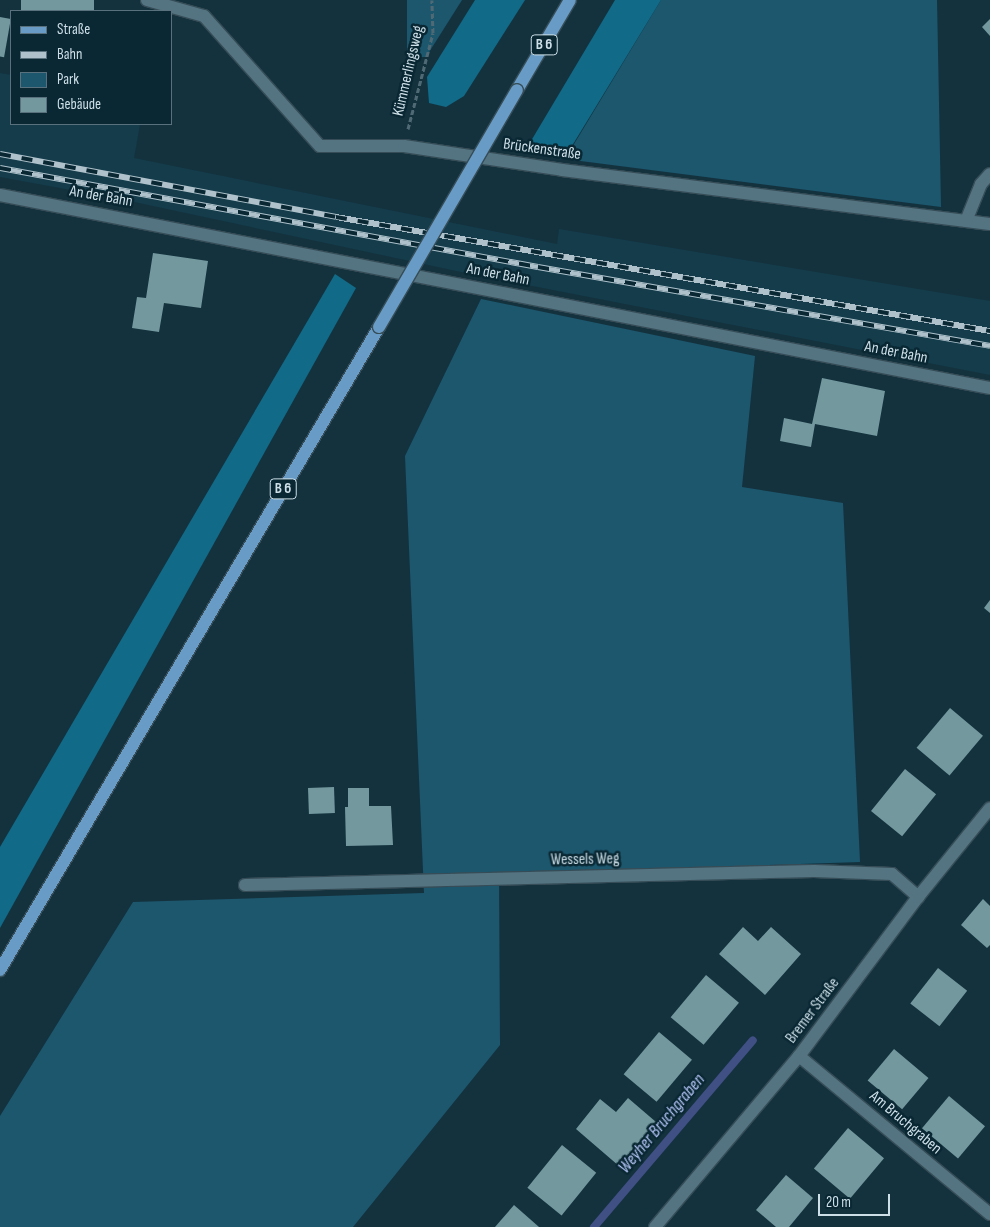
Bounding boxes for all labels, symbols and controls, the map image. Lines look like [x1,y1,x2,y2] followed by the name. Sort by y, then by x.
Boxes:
[10,10,172,125] legend
[57,20,90,39] text: Straße
[389,24,429,118] street label: Kümmerlingsweg
[530,32,558,58] road number: B 6
[57,45,82,64] text: Bahn
[57,70,79,89] text: Park
[57,95,101,114] text: Gebäude
[502,135,582,165] street label: Brückenstraße
[68,182,134,212] street label: An der Bahn
[465,259,531,291] street label: An der Bahn
[863,337,929,369] street label: An der Bahn
[269,476,297,502] road number: B 6
[551,850,619,870] street label: Wessels Weg
[782,974,844,1048] street label: Bremer Straße
[614,1070,710,1178] water label: Weyher Bruchgraben
[865,1087,945,1159] street label: Am Bruchgraben
[820,1184,892,1216] scale bar
[826,1193,851,1212] text: 20 m

